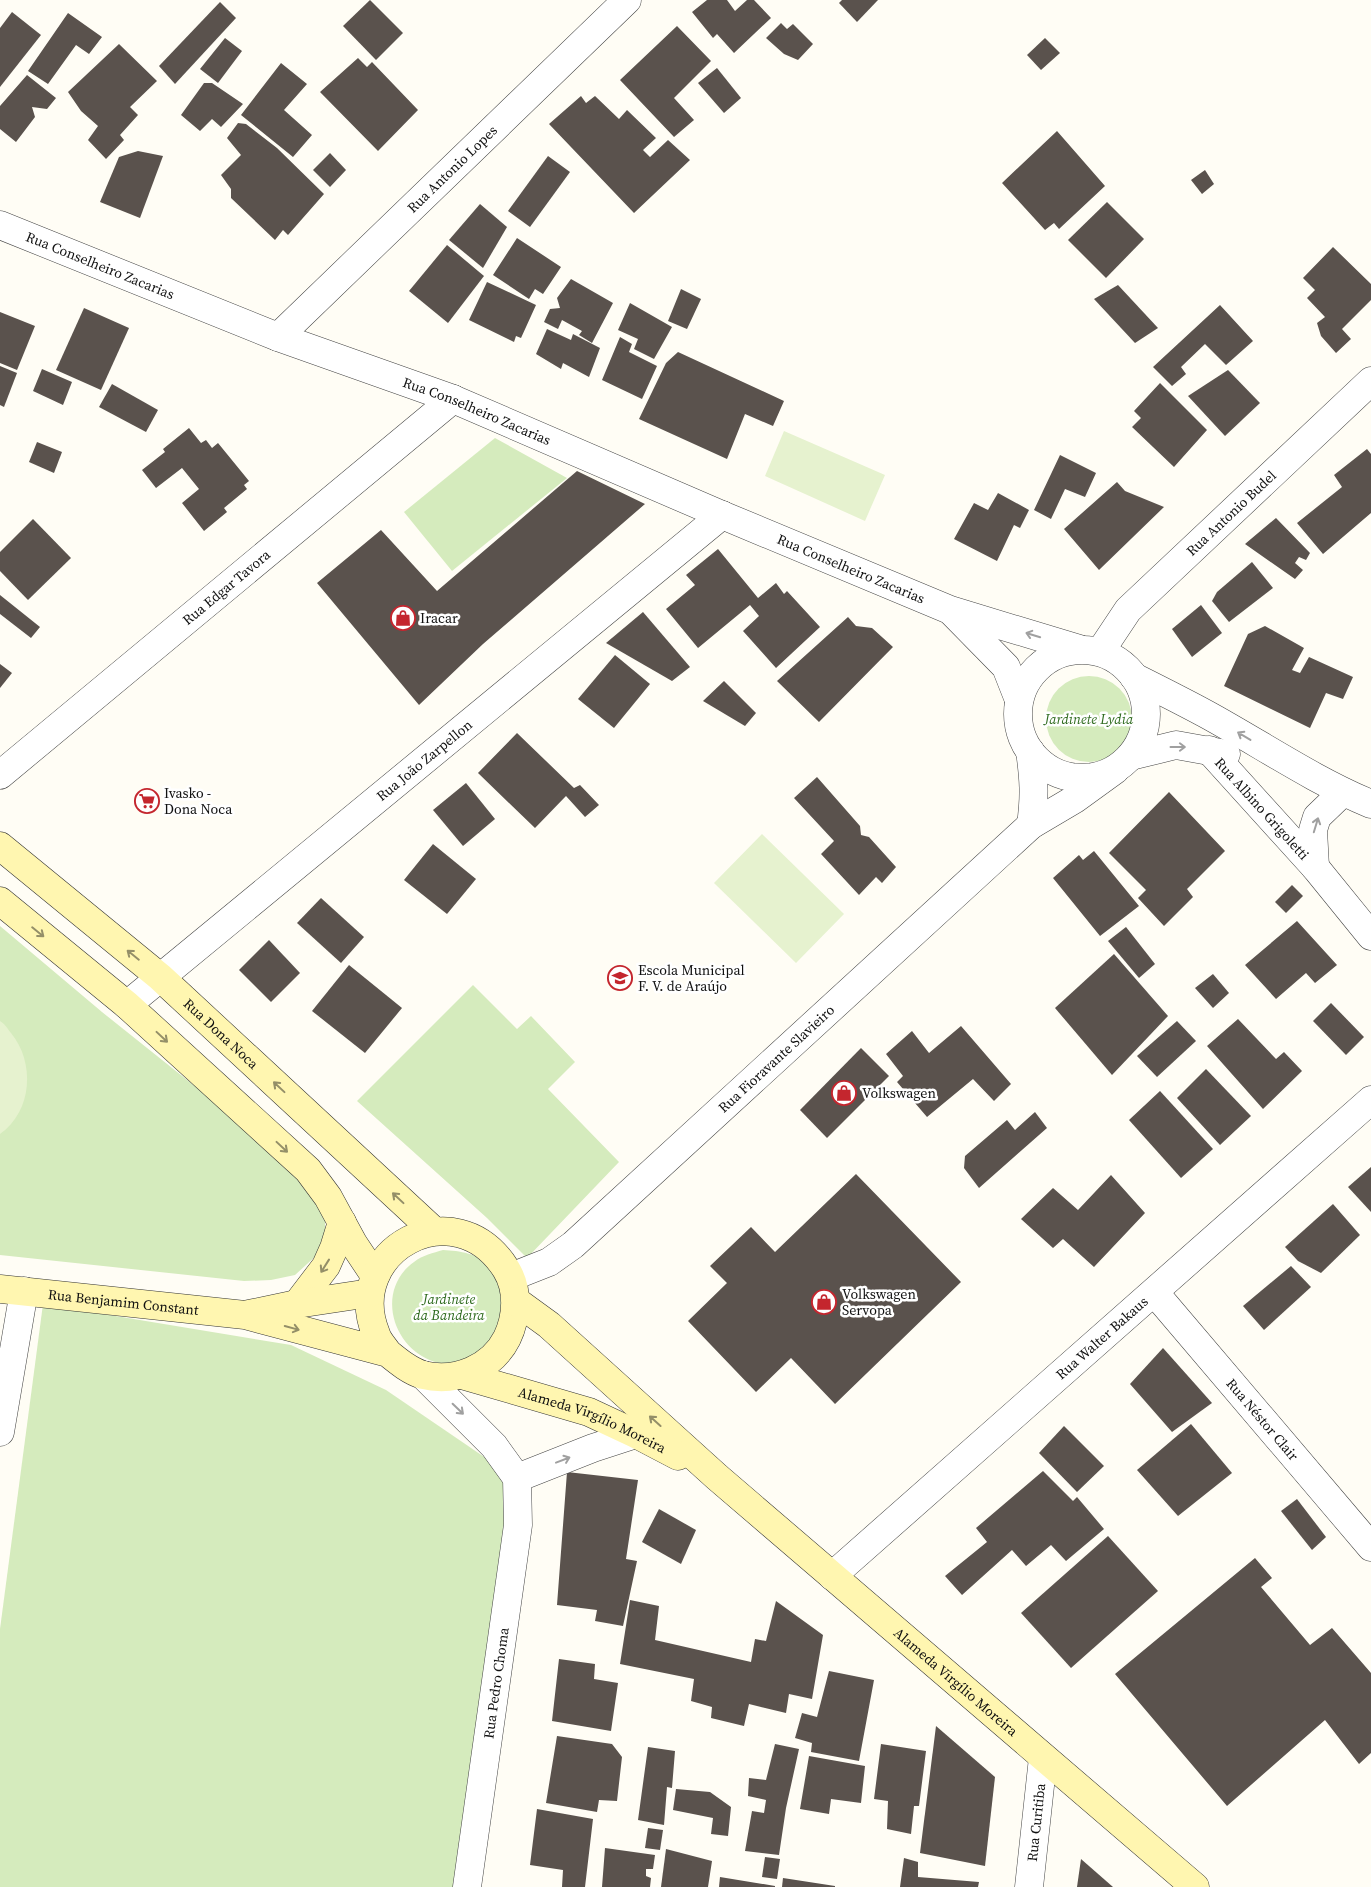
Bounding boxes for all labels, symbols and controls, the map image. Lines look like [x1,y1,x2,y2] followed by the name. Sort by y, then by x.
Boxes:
[403,121,502,217] street label: Rua Antonio Lopes
[23,226,177,304] street label: Rua Conselheiro Zacarias
[400,372,554,450] street label: Rua Conselheiro Zacarias
[1182,466,1280,560] street label: Rua Antonio Budel
[774,529,928,608] street label: Rua Conselheiro Zacarias
[178,544,275,630] street label: Rua Edgar Tavora
[390,605,416,631] shop icon: Iracar
[420,608,458,628] place label: Iracar
[1025,630,1041,639] one-way arrow
[1043,709,1134,729] park label: Jardinete Lydia
[372,714,477,806] street label: Rua João Zarpellon
[1237,731,1251,741] one-way arrow
[1170,742,1186,752] one-way arrow
[1210,753,1314,864] street label: Rua Albino Grigoletti
[164,783,233,819] place label: Ivasko - Dona Noca
[134,788,160,814] supermarket icon: Ivasko - Dona Noca
[1311,817,1321,833] one-way arrow
[31,926,44,937] one-way arrow
[126,949,139,960] one-way arrow
[638,960,745,996] place label: Escola Municipal F. V. de Araújo
[607,965,633,991] school or university icon: Escola Municipal F. V. de Araújo
[179,994,264,1074] street label: Rua Dona Noca
[714,1000,839,1117] street label: Rua Fioravante Slavieiro
[156,1031,168,1043] one-way arrow
[831,1080,857,1106] shop icon: Volkswagen
[272,1081,285,1093] one-way arrow
[862,1083,936,1103] place label: Volkswagen
[275,1141,288,1152] one-way arrow
[392,1192,404,1204] one-way arrow
[319,1258,329,1272] one-way arrow
[47,1284,200,1320] street label: Rua Benjamim Constant
[842,1284,916,1320] place label: Volkswagen Servopa
[413,1289,485,1325] park label: Jardinete da Bandeira
[811,1289,837,1315] shop icon: Volkswagen Servopa
[1051,1292,1152,1384] street label: Rua Walter Bakaus
[284,1323,300,1333] one-way arrow
[1222,1374,1303,1465] street label: Rua Néstor Clair
[516,1382,670,1458] street label: Alameda Virgílio Moreira
[451,1403,464,1415] one-way arrow
[648,1415,661,1427] one-way arrow
[555,1455,570,1464] one-way arrow
[889,1623,1023,1741] street label: Alameda Virgílio Moreira
[478,1625,514,1740] street label: Rua Pedro Choma
[1022,1781,1050,1862] street label: Rua Curitiba

